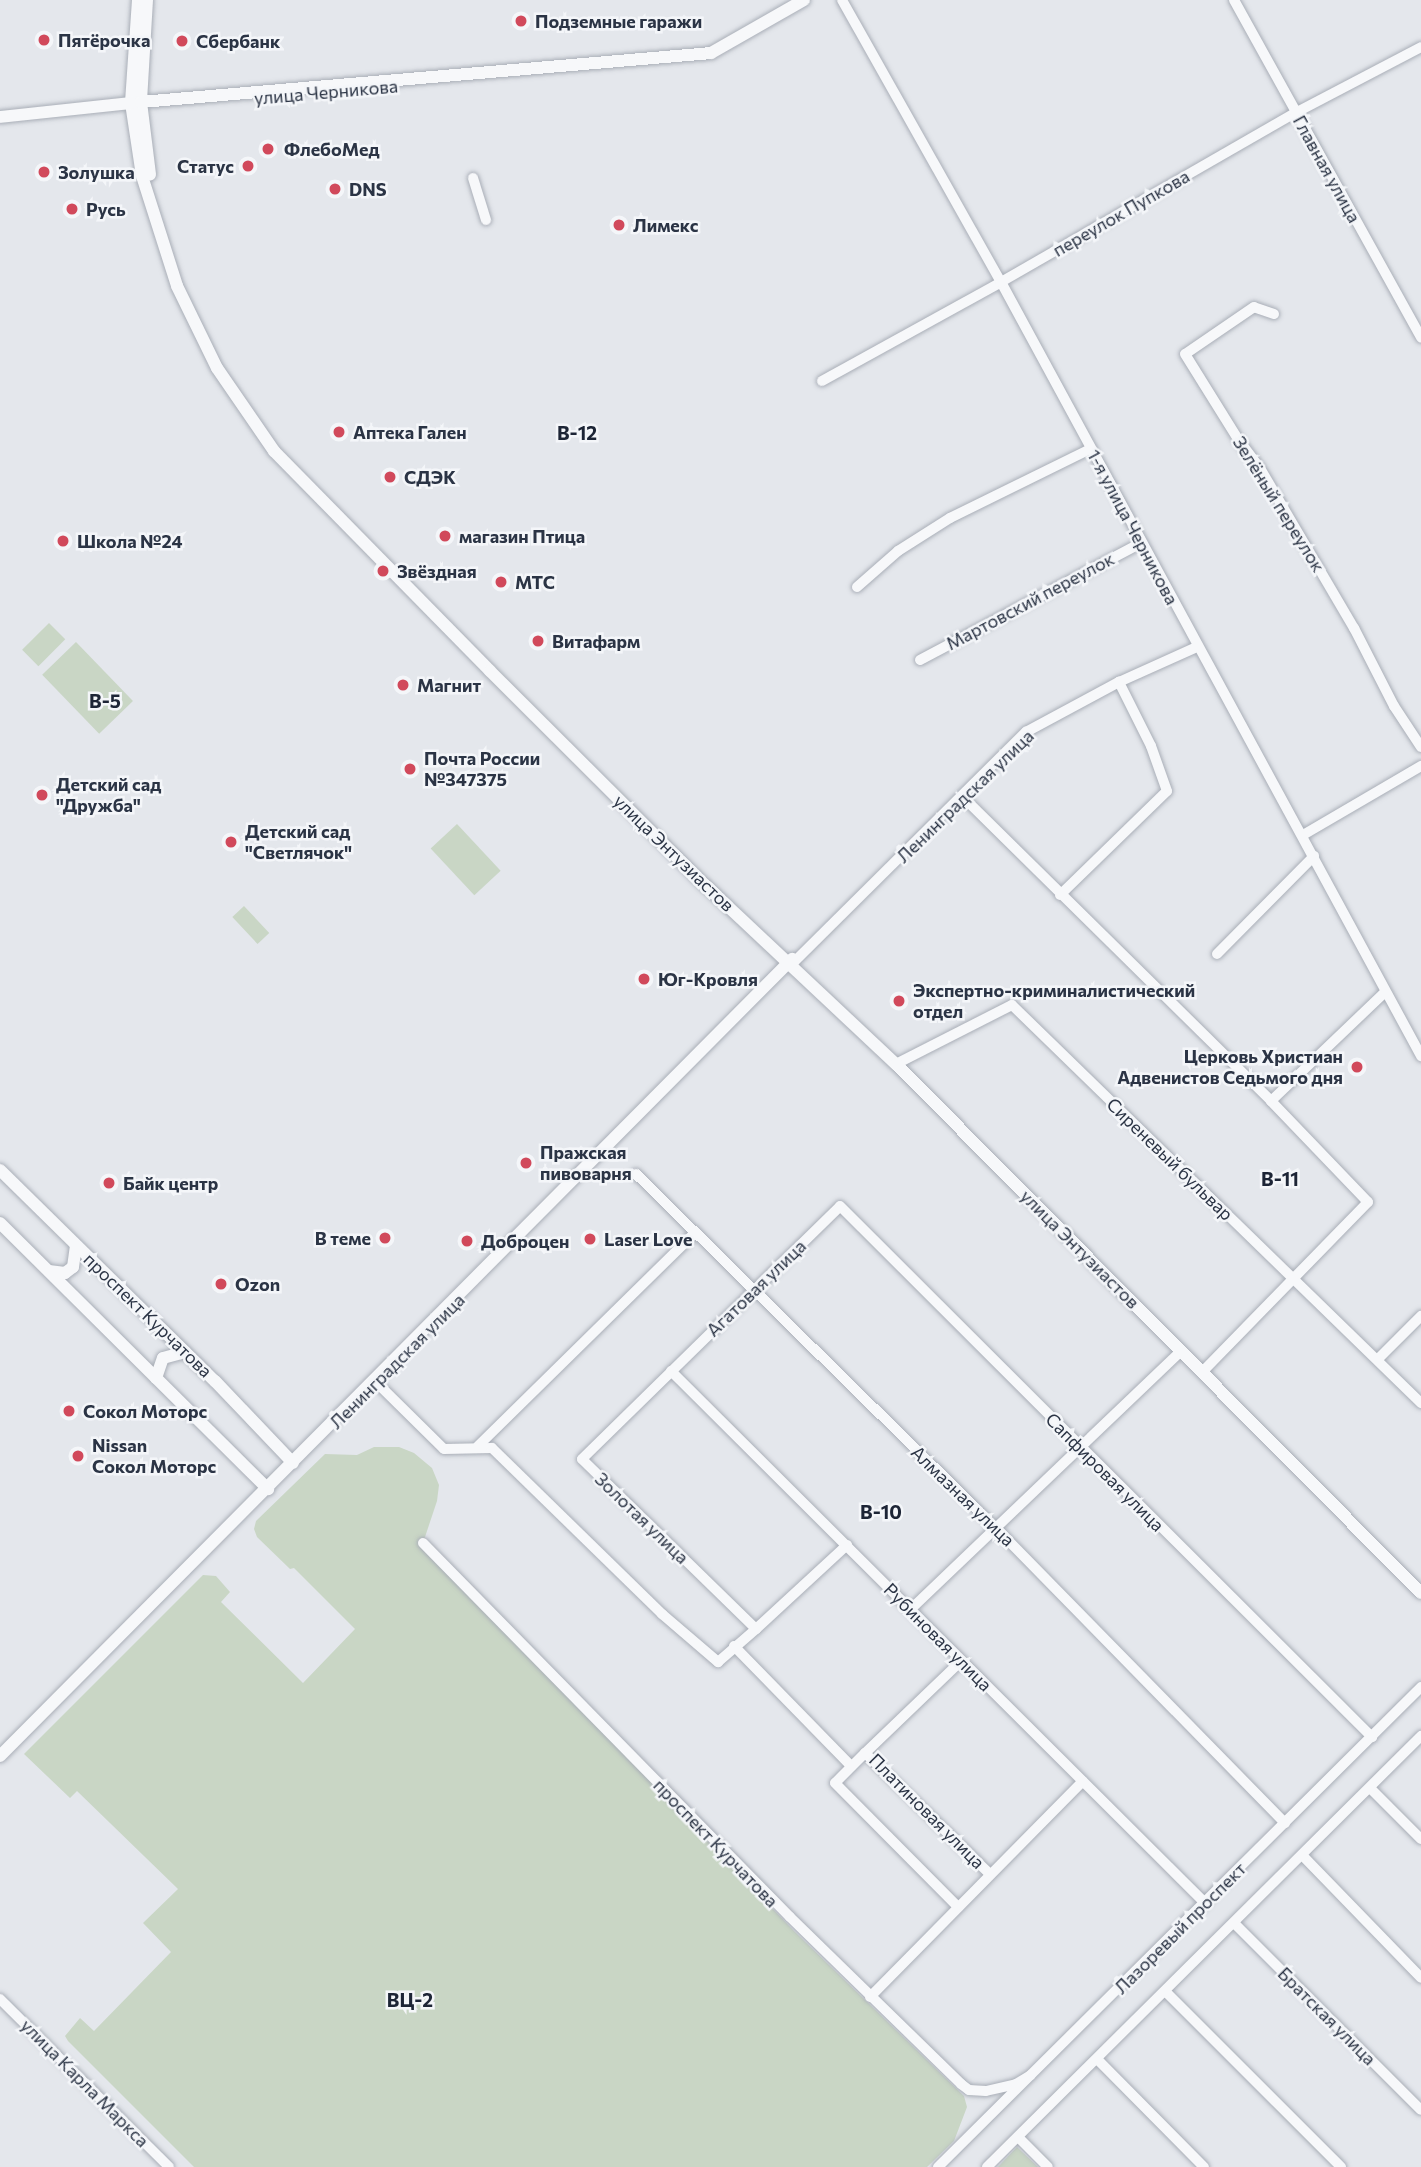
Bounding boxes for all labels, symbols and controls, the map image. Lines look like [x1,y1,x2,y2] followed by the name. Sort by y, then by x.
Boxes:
[535,10,702,32] place label: Подземные гаражи
[513,13,529,29] marker: Подземные гаражи
[58,29,150,51] place label: Пятёрочка
[196,30,280,52] place label: Сбербанк
[36,32,52,48] marker: Пятёрочка
[174,33,190,49] marker: Сбербанк
[253,75,399,109] street label: улица Черникова
[1289,112,1365,226] street label: Главная улица
[284,138,380,160] place label: ФлебоМед
[258,139,278,159] marker: ФлебоМед
[177,155,234,177] place label: Статус
[240,158,256,174] marker: Статус
[58,161,135,183] place label: Золушка
[36,164,52,180] marker: Золушка
[1049,165,1193,261] street label: переулок Пупкова
[349,178,387,200] place label: DNS
[327,181,343,197] marker: DNS
[86,198,126,220] place label: Русь
[64,201,80,217] marker: Русь
[633,214,698,236] place label: Лимекс
[611,217,627,233] marker: Лимекс
[353,421,467,443] place label: Аптека Гален
[557,422,597,444] district label: В-12
[331,424,347,440] marker: Аптека Гален
[1229,432,1329,576] street label: Зелёный переулок
[1083,446,1183,608] street label: 1-я улица Черникова
[404,466,456,488] place label: СДЭК
[382,469,398,485] marker: СДЭК
[459,525,585,547] place label: магазин Птица
[437,528,453,544] marker: магазин Птица
[77,530,182,552] place label: Школа №24
[55,533,71,549] marker: Школа №24
[942,548,1118,654] street label: Мартовский переулок
[397,560,477,582] place label: Звёздная
[375,563,391,579] marker: Звёздная
[515,571,555,593] place label: МТС
[493,574,509,590] marker: МТС
[552,630,640,652] place label: Витафарм
[530,633,546,649] marker: Витафарм
[417,674,481,696] place label: Магнит
[395,677,411,693] marker: Магнит
[89,690,121,712] district label: В-5
[892,725,1038,867] street label: Ленинградская улица
[424,748,540,790] place label: Почта России №347375
[402,761,418,777] marker: Почта России №347375
[56,774,161,816] place label: Детский сад "Дружба"
[34,787,50,803] marker: Детский сад "Дружба"
[609,790,739,916] street label: улица Энтузиастов
[245,821,352,864] place label: Детский сад "Светлячок"
[223,834,239,850] marker: Детский сад "Светлячок"
[658,968,758,990] place label: Юг-Кровля
[636,971,652,987] marker: Юг-Кровля
[913,980,1195,1023] place label: Экспертно-криминалистический отдел
[891,993,907,1009] marker: Экспертно-криминалистический отдел
[1117,1046,1343,1088] place label: Церковь Христиан Адвенистов Седьмого дня
[1349,1059,1365,1075] marker: Церковь Христиан Адвенистов Седьмого дня
[1102,1093,1238,1225] street label: Сиреневый бульвар
[540,1142,632,1184] place label: Пражская пивоварня
[518,1155,534,1171] marker: Пражская пивоварня
[1261,1168,1299,1190] district label: В-11
[123,1172,218,1194] place label: Байк центр
[101,1175,117,1191] marker: Байк центр
[1016,1185,1144,1313] street label: улица Энтузиастов
[315,1227,371,1249] place label: В теме
[604,1228,692,1250] place label: Laser Love
[377,1230,393,1246] marker: В теме
[481,1230,569,1252] place label: Доброцен
[582,1231,598,1247] marker: Laser Love
[459,1233,475,1249] marker: Доброцен
[702,1235,810,1341] street label: Агатовая улица
[79,1248,217,1382] street label: проспект Курчатова
[235,1273,280,1295] place label: Ozon
[213,1276,229,1292] marker: Ozon
[325,1289,469,1433] street label: Ленинградская улица
[83,1400,207,1422] place label: Сокол Моторс
[61,1403,77,1419] marker: Сокол Моторс
[1041,1408,1169,1536] street label: Сапфировая улица
[92,1435,216,1478] place label: Nissan Сокол Моторс
[907,1441,1019,1551] street label: Алмазная улица
[70,1448,86,1464] marker: Nissan Сокол Моторс
[591,1468,693,1568] street label: Золотая улица
[860,1501,902,1523] district label: В-10
[879,1578,997,1696] street label: Рубиновая улица
[865,1749,989,1873] street label: Платиновая улица
[649,1774,783,1912] street label: проспект Курчатова
[1110,1858,1250,1998] street label: Лазоревый проспект
[1274,1963,1380,2069] street label: Братская улица
[387,1989,433,2011] district label: ВЦ-2
[16,2014,154,2152] street label: улица Карла Маркса

